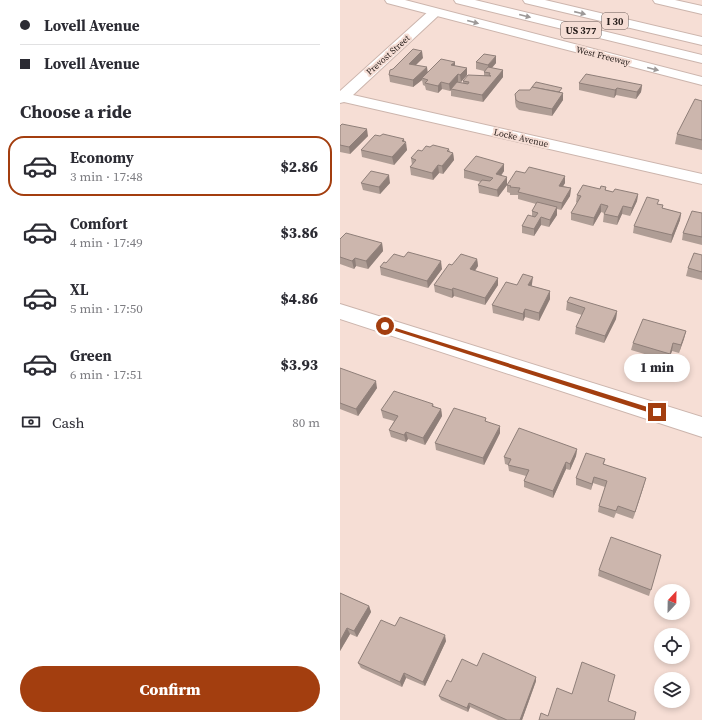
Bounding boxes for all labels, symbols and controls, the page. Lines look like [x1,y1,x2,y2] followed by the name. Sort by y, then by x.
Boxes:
[575,10,587,16] one-way arrow
[519,13,531,19] one-way arrow
[602,13,628,29] road number: I 30
[44,15,140,36] text: Lovell Avenue
[467,19,479,25] one-way arrow
[561,22,601,38] road number: US 377
[364,32,412,78] street label: Prevost Street
[575,44,632,69] street label: West Freeway
[44,53,140,74] text: Lovell Avenue
[647,66,659,72] one-way arrow
[20,99,132,124] text: Choose a ride
[493,126,550,150] street label: Locke Avenue
[70,147,134,168] text: Economy
[22,148,58,184] icon: car
[280,156,318,177] text: $2.86
[70,168,143,185] text: 3 min · 17:48
[70,213,128,234] text: Comfort
[22,214,58,250] icon: car
[280,222,318,243] text: $3.86
[70,234,143,251] text: 4 min · 17:49
[70,279,89,300] text: XL
[22,280,58,316] icon: car
[280,288,318,309] text: $4.86
[70,300,143,317] text: 5 min · 17:50
[376,317,394,335] route start
[70,345,112,366] text: Green
[22,346,58,382] icon: car
[280,354,318,375] text: $3.93
[624,354,690,382] callout: 1 min
[640,359,674,376] text: 1 min
[70,366,143,383] text: 6 min · 17:51
[648,403,666,421] route end
[20,411,42,433] icon: cash
[52,412,84,433] text: Cash
[292,414,320,431] text: 80 m
[654,584,690,620] north arrow
[654,584,690,708] map controls
[654,628,690,664] button: locate
[20,666,320,712] button: Confirm
[654,672,690,708] button: layers

